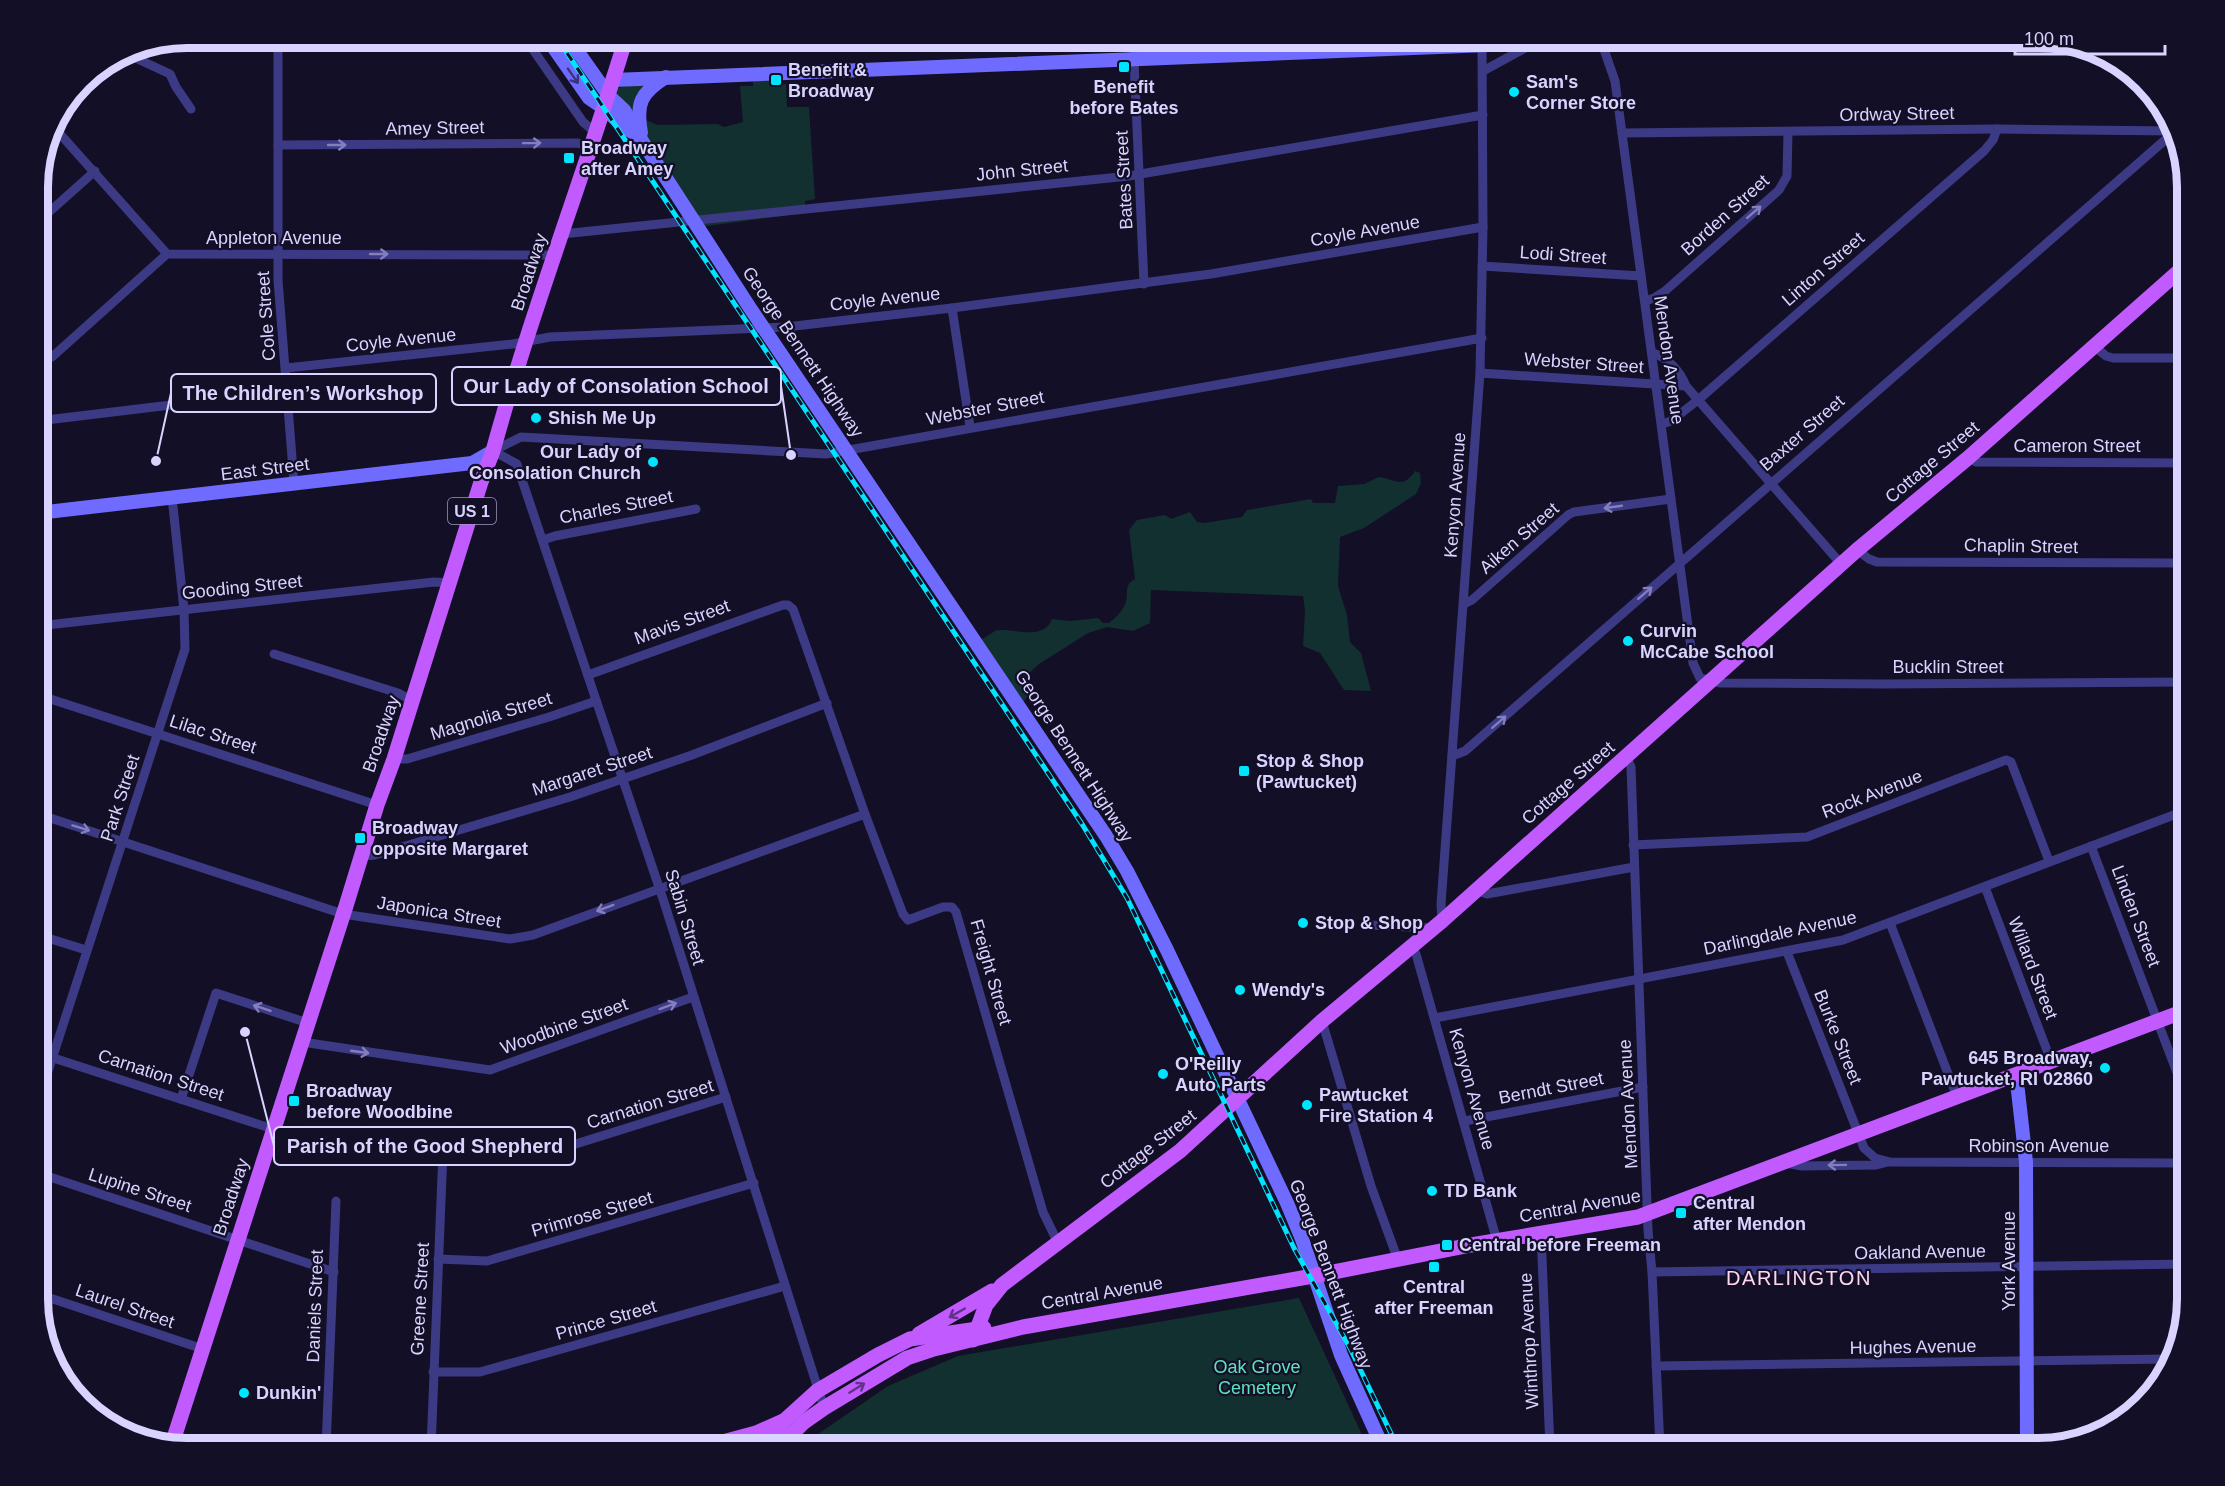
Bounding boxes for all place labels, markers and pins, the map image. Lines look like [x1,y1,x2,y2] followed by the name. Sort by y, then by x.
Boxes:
[788,60,874,101] place label: Benefit & Broadway
[1117,60,1131,74] marker: Benefit before Bates
[1526,72,1636,113] place label: Sam's Corner Store
[769,73,783,87] marker: Benefit & Broadway
[1069,77,1179,118] place label: Benefit before Bates
[1507,85,1521,99] marker: Sam's Corner Store
[581,138,673,179] place label: Broadway after Amey
[562,151,576,165] marker: Broadway after Amey
[452,367,781,405] callout: Our Lady of Consolation School
[171,374,436,412] callout: The Children’s Workshop
[548,408,656,428] place label: Shish Me Up
[529,411,543,425] marker: Shish Me Up
[469,442,642,483] place label: Our Lady of Consolation Church
[646,455,660,469] marker: Our Lady of Consolation Church
[1640,621,1774,662] place label: Curvin McCabe School
[1621,634,1635,648] marker: Curvin McCabe School
[1256,751,1364,792] place label: Stop & Shop (Pawtucket)
[1237,764,1251,778] marker: Stop & Shop (Pawtucket)
[372,818,528,859] place label: Broadway opposite Margaret
[353,831,367,845] marker: Broadway opposite Margaret
[1315,913,1423,933] place label: Stop & Shop
[1296,916,1310,930] marker: Stop & Shop
[1252,980,1325,1000] place label: Wendy's
[1233,983,1247,997] marker: Wendy's
[1921,1048,2093,1089] place label: 645 Broadway, Pawtucket, RI 02860
[1175,1054,1266,1095] place label: O'Reilly Auto Parts
[2098,1061,2112,1075] marker: 645 Broadway, Pawtucket, RI 02860
[1156,1067,1170,1081] marker: O'Reilly Auto Parts
[306,1081,453,1122] place label: Broadway before Woodbine
[1319,1085,1433,1126] place label: Pawtucket Fire Station 4
[287,1094,301,1108] marker: Broadway before Woodbine
[1300,1098,1314,1112] marker: Pawtucket Fire Station 4
[274,1127,575,1165] callout: Parish of the Good Shepherd
[1444,1181,1518,1201] place label: TD Bank
[1425,1184,1439,1198] marker: TD Bank
[1693,1193,1806,1234] place label: Central after Mendon
[1674,1206,1688,1220] marker: Central after Mendon
[1459,1235,1661,1255] place label: Central before Freeman
[1440,1238,1454,1252] marker: Central before Freeman
[1427,1260,1441,1274] marker: Central after Freeman
[1374,1277,1494,1318] place label: Central after Freeman
[256,1383,321,1403] place label: Dunkin'
[237,1386,251,1400] marker: Dunkin'

